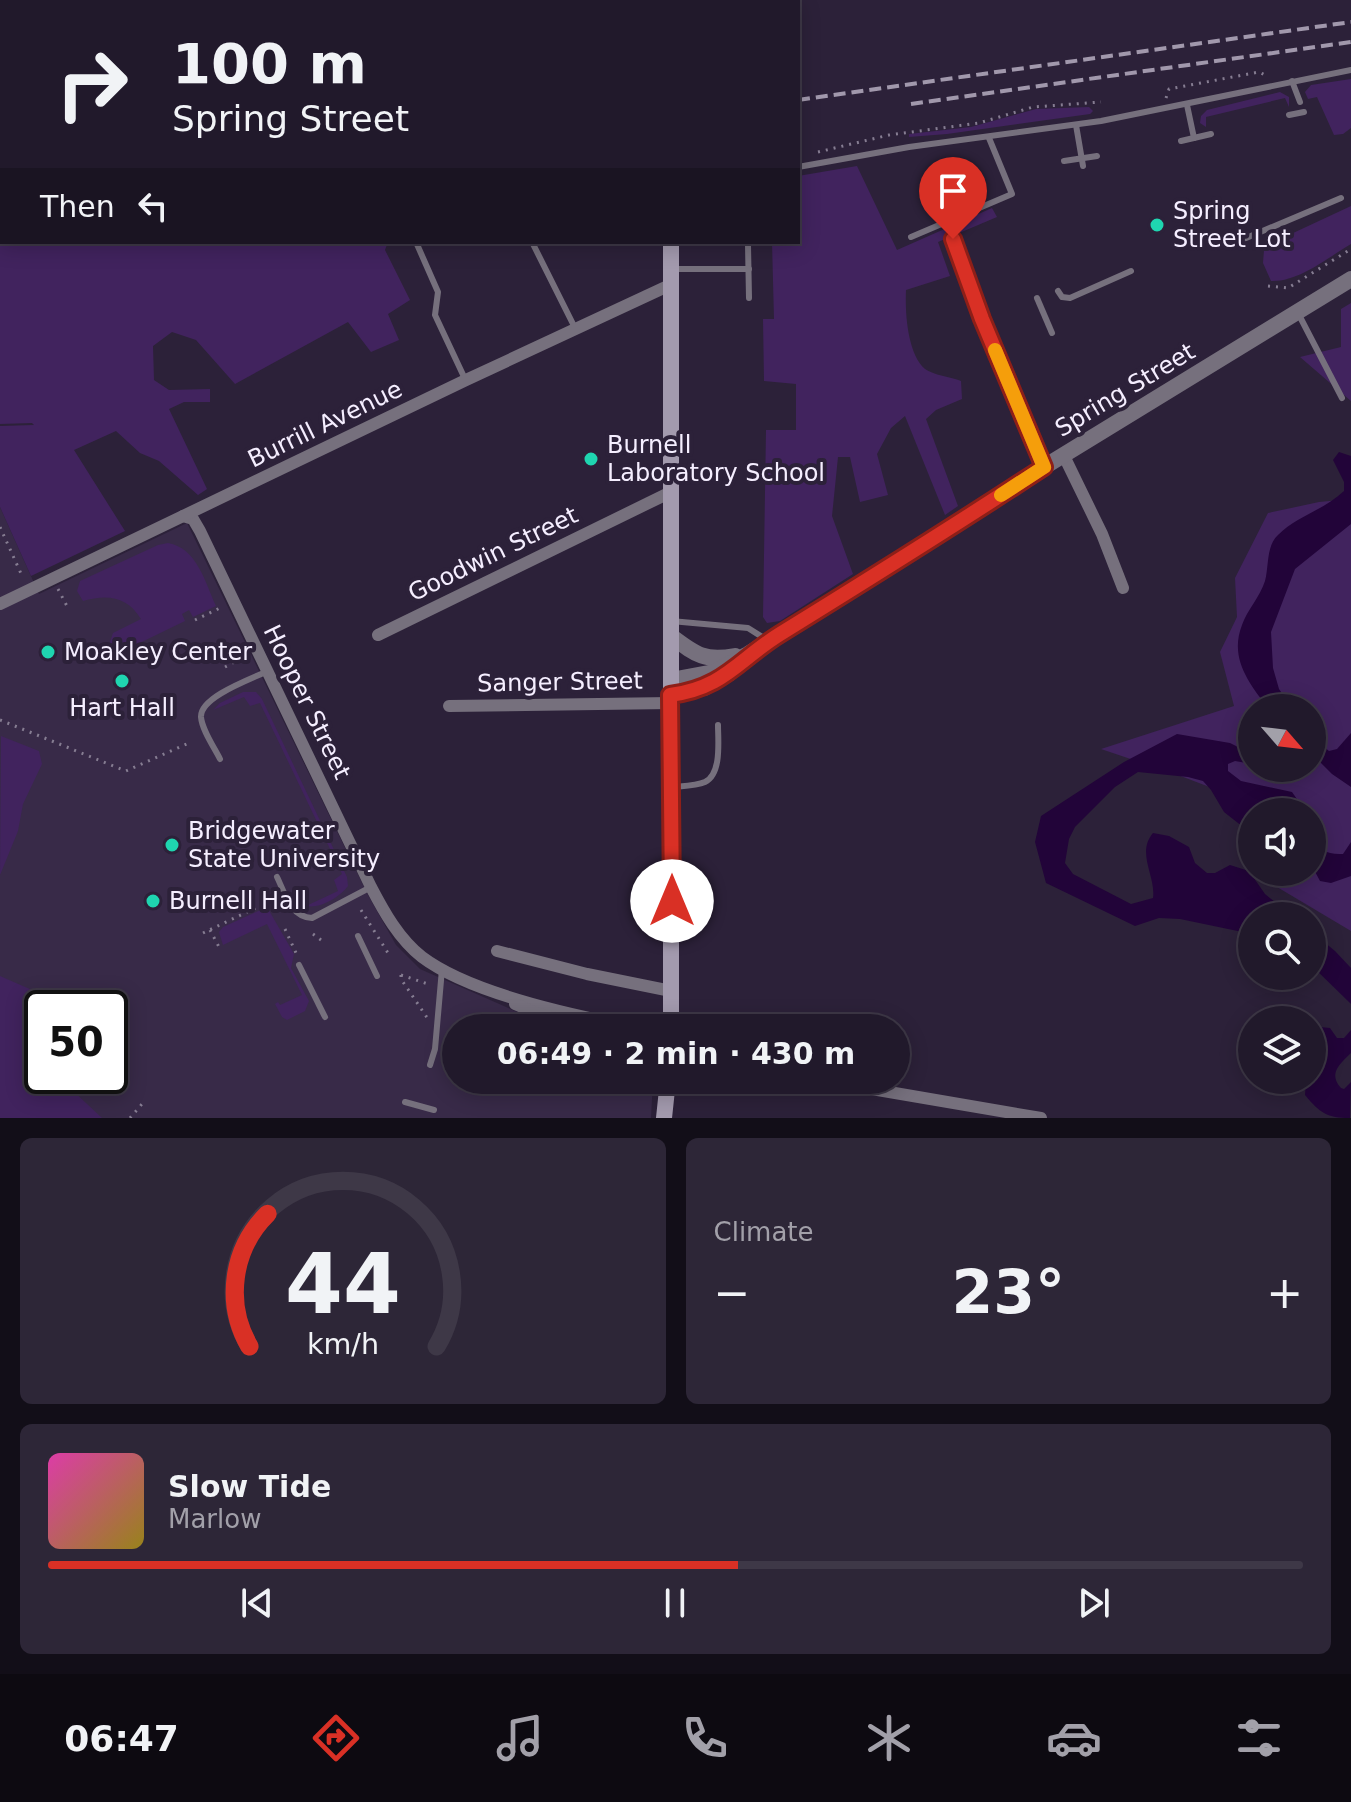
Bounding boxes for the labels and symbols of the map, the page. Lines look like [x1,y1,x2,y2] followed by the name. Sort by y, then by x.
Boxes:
[919,157,987,239] pin
[1173,197,1291,253] place label: Spring Street Lot
[1148,216,1166,234] marker: Spring Street Lot
[1050,337,1200,443] street label: Spring Street
[243,375,407,473] street label: Burrill Avenue
[607,431,825,487] place label: Burnell Laboratory School
[582,450,600,468] marker: Burnell Laboratory School
[404,501,582,607] street label: Goodwin Street
[258,620,356,784] street label: Hooper Street
[64,638,252,666] place label: Moakley Center
[39,643,57,661] marker: Moakley Center
[477,667,643,697] street label: Sanger Street
[113,672,131,690] marker: Hart Hall
[69,694,175,722] place label: Hart Hall
[1238,694,1326,782] north arrow
[188,817,380,873] place label: Bridgewater State University
[163,836,181,854] marker: Bridgewater State University
[630,859,714,943] position arrow
[169,887,307,915] place label: Burnell Hall
[144,892,162,910] marker: Burnell Hall
[24,990,128,1094] speed limit sign: 50

